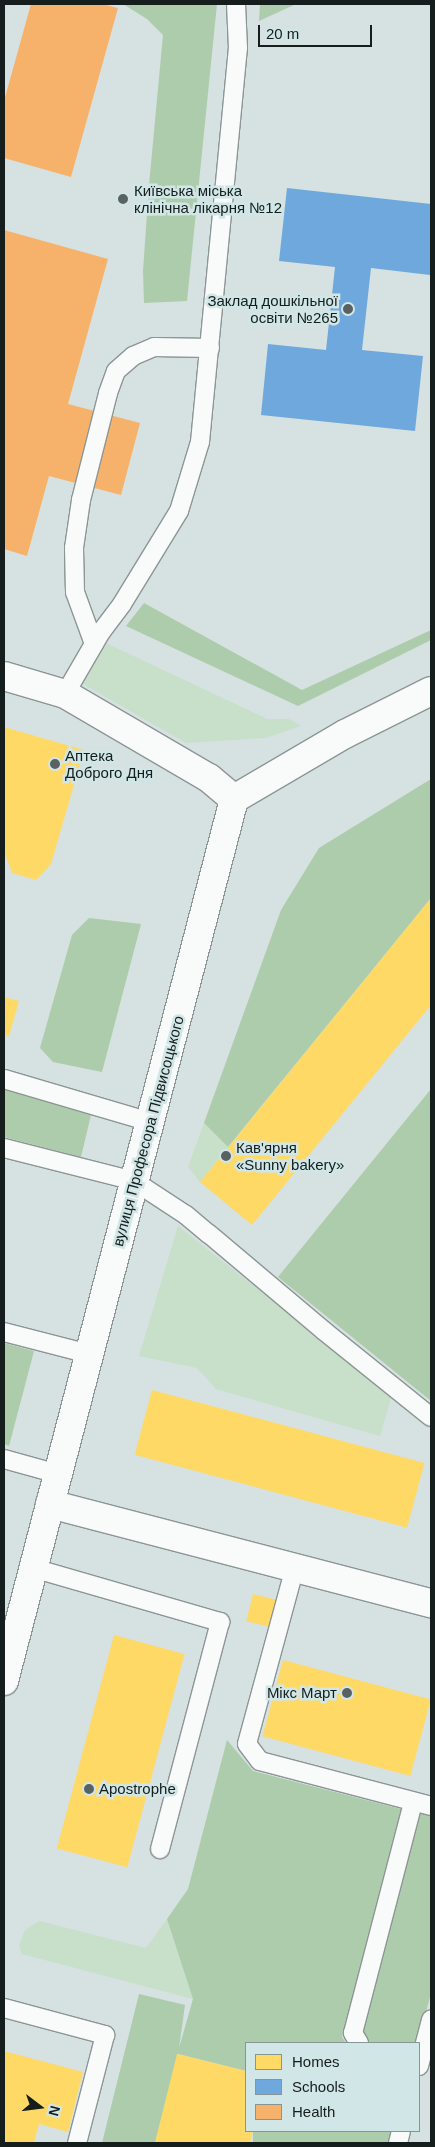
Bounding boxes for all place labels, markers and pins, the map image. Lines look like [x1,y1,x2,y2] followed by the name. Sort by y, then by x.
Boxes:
[134,181,282,216] place label: Київська міська клінічна лікарня №12
[116,192,130,206] marker: Київська міська клінічна лікарня №12
[207,291,338,326] place label: Заклад дошкільної освіти №265
[342,303,354,315] marker: Заклад дошкільної освіти №265
[65,746,153,781] place label: Аптека Доброго Дня
[49,758,61,770] marker: Аптека Доброго Дня
[236,1138,344,1173] place label: Кав'ярня «Sunny bakery»
[220,1150,232,1162] marker: Кав'ярня «Sunny bakery»
[267,1684,337,1702] place label: Мікс Март
[341,1687,353,1699] marker: Мікс Март
[99,1780,176,1798] place label: Apostrophe
[83,1783,95,1795] marker: Apostrophe

